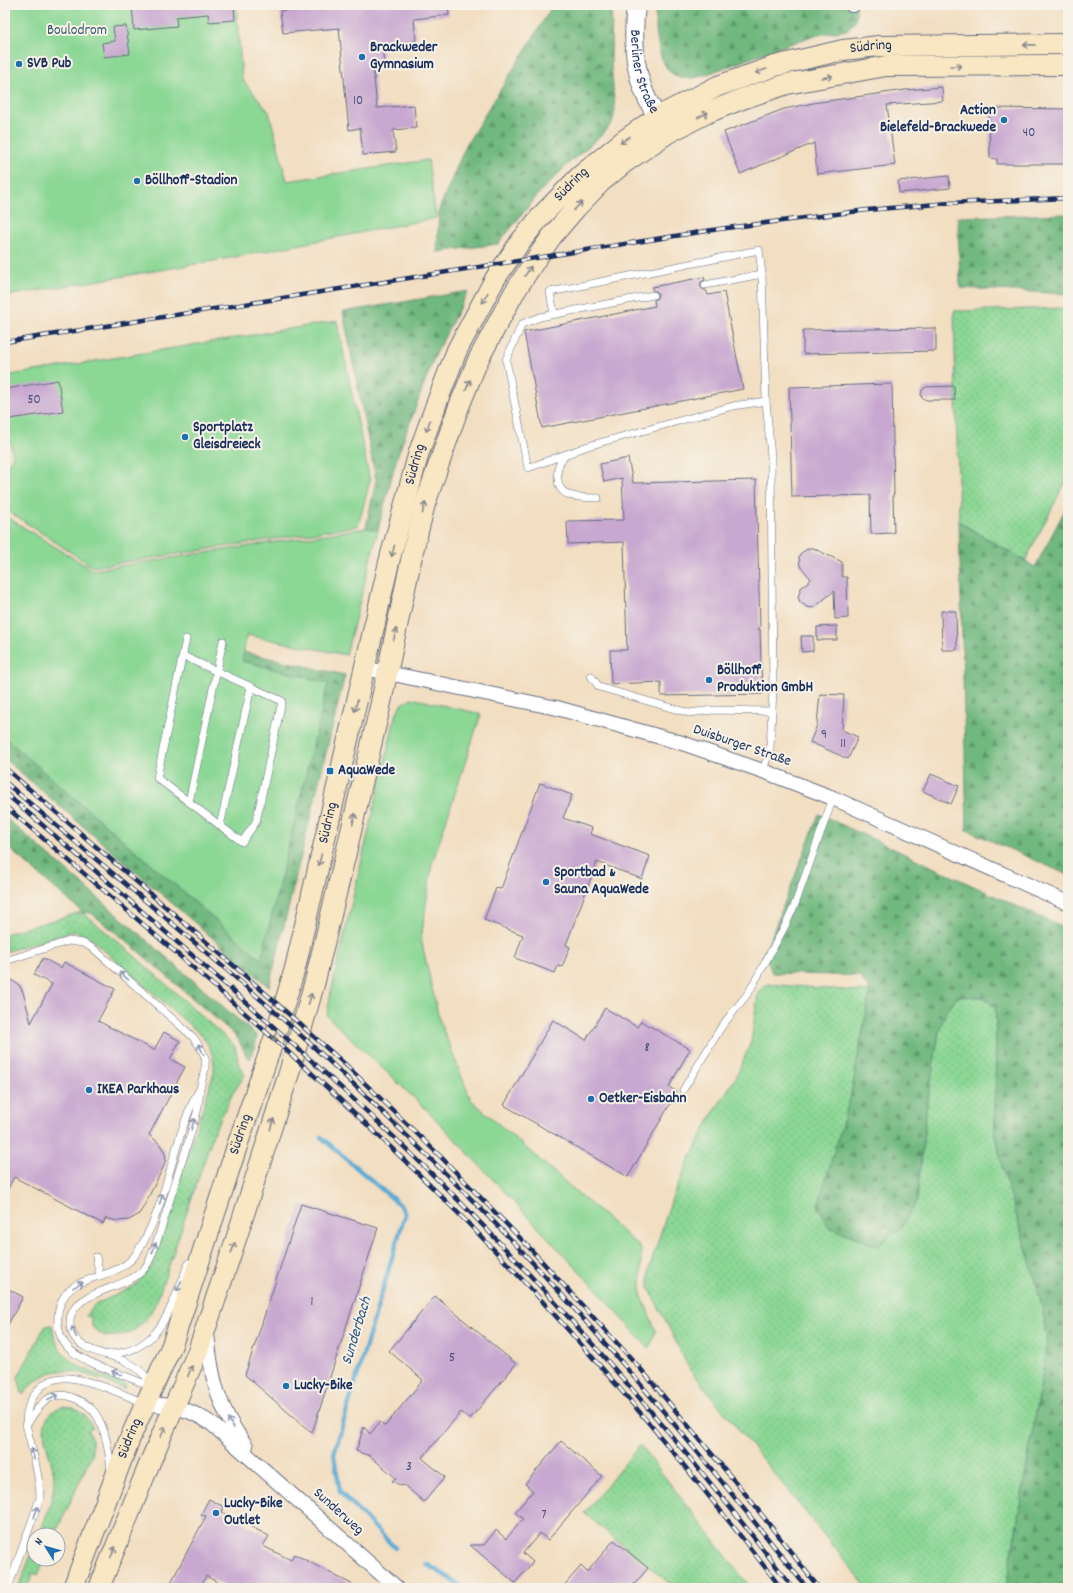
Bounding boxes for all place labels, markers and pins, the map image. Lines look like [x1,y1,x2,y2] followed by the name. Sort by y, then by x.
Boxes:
[370,37,438,76] place label: Brackweder Gymnasium
[357,52,367,62] marker: Brackweder Gymnasium
[27,53,72,75] place label: SVB Pub
[14,59,24,69] marker: SVB Pub
[880,100,996,139] place label: Action Bielefeld-Brackwede
[999,115,1009,125] marker: Action Bielefeld-Brackwede
[145,170,237,192] place label: Böllhoff-Stadion
[132,176,142,186] marker: Böllhoff-Stadion
[193,417,261,456] place label: Sportplatz Gleisdreieck
[180,432,190,442] marker: Sportplatz Gleisdreieck
[717,660,813,699] place label: Böllhoff Produktion GmbH
[704,675,714,685] marker: Böllhoff Produktion GmbH
[338,760,396,782] place label: AquaWede
[325,766,335,776] marker: AquaWede
[554,862,649,901] place label: Sportbad & Sauna AquaWede
[541,877,551,887] marker: Sportbad & Sauna AquaWede
[97,1079,179,1101] place label: IKEA Parkhaus
[84,1085,94,1095] marker: IKEA Parkhaus
[599,1088,686,1110] place label: Oetker-Eisbahn
[586,1094,596,1104] marker: Oetker-Eisbahn
[294,1375,353,1397] place label: Lucky-Bike
[281,1381,291,1391] marker: Lucky-Bike
[224,1493,283,1532] place label: Lucky-Bike Outlet
[211,1508,221,1518] marker: Lucky-Bike Outlet

